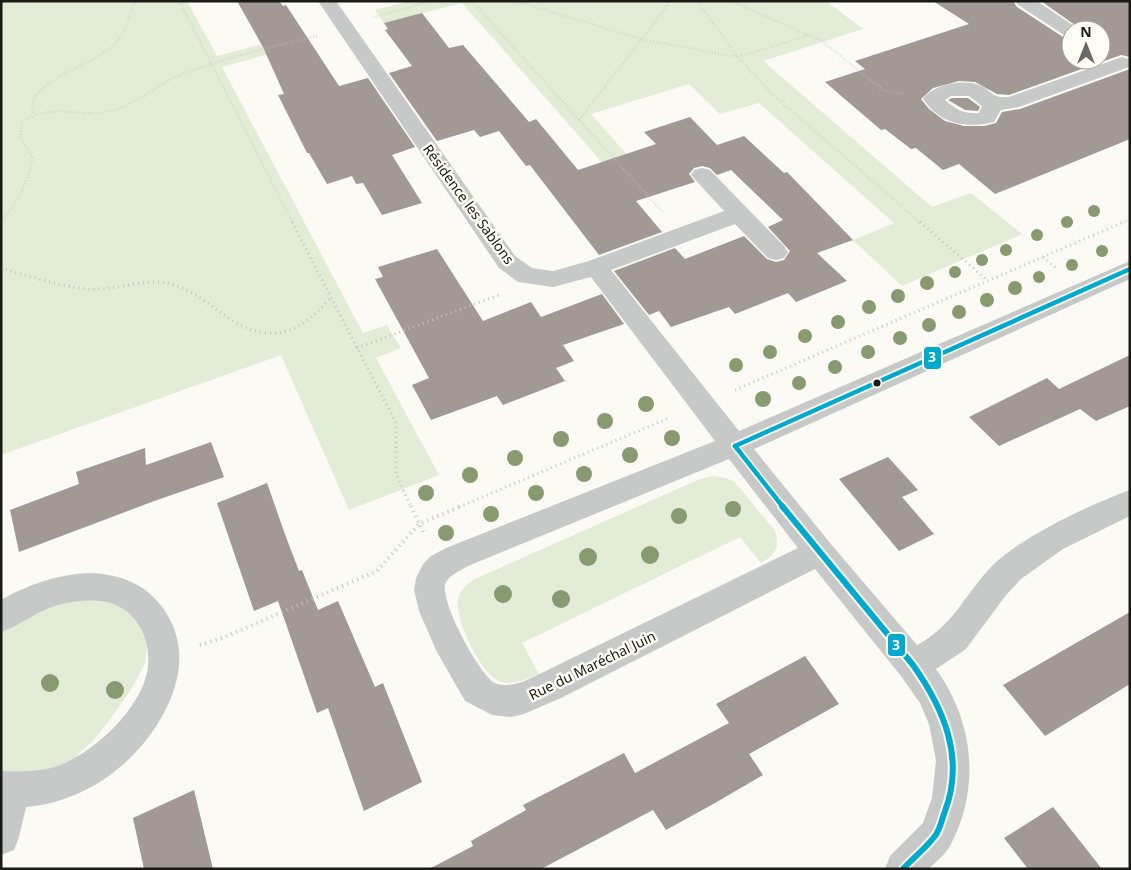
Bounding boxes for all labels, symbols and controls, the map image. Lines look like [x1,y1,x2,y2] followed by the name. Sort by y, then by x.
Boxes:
[1061,20,1111,70] north arrow
[1080,22,1092,41] text: N
[419,140,519,268] street label: Résidence les Sablons
[923,346,942,370] line badge: 3
[928,347,936,366] text: 3
[872,378,882,388] unlabelled marker
[525,626,659,704] street label: Rue du Maréchal Juin
[887,633,906,657] line badge: 3
[892,635,900,654] text: 3

